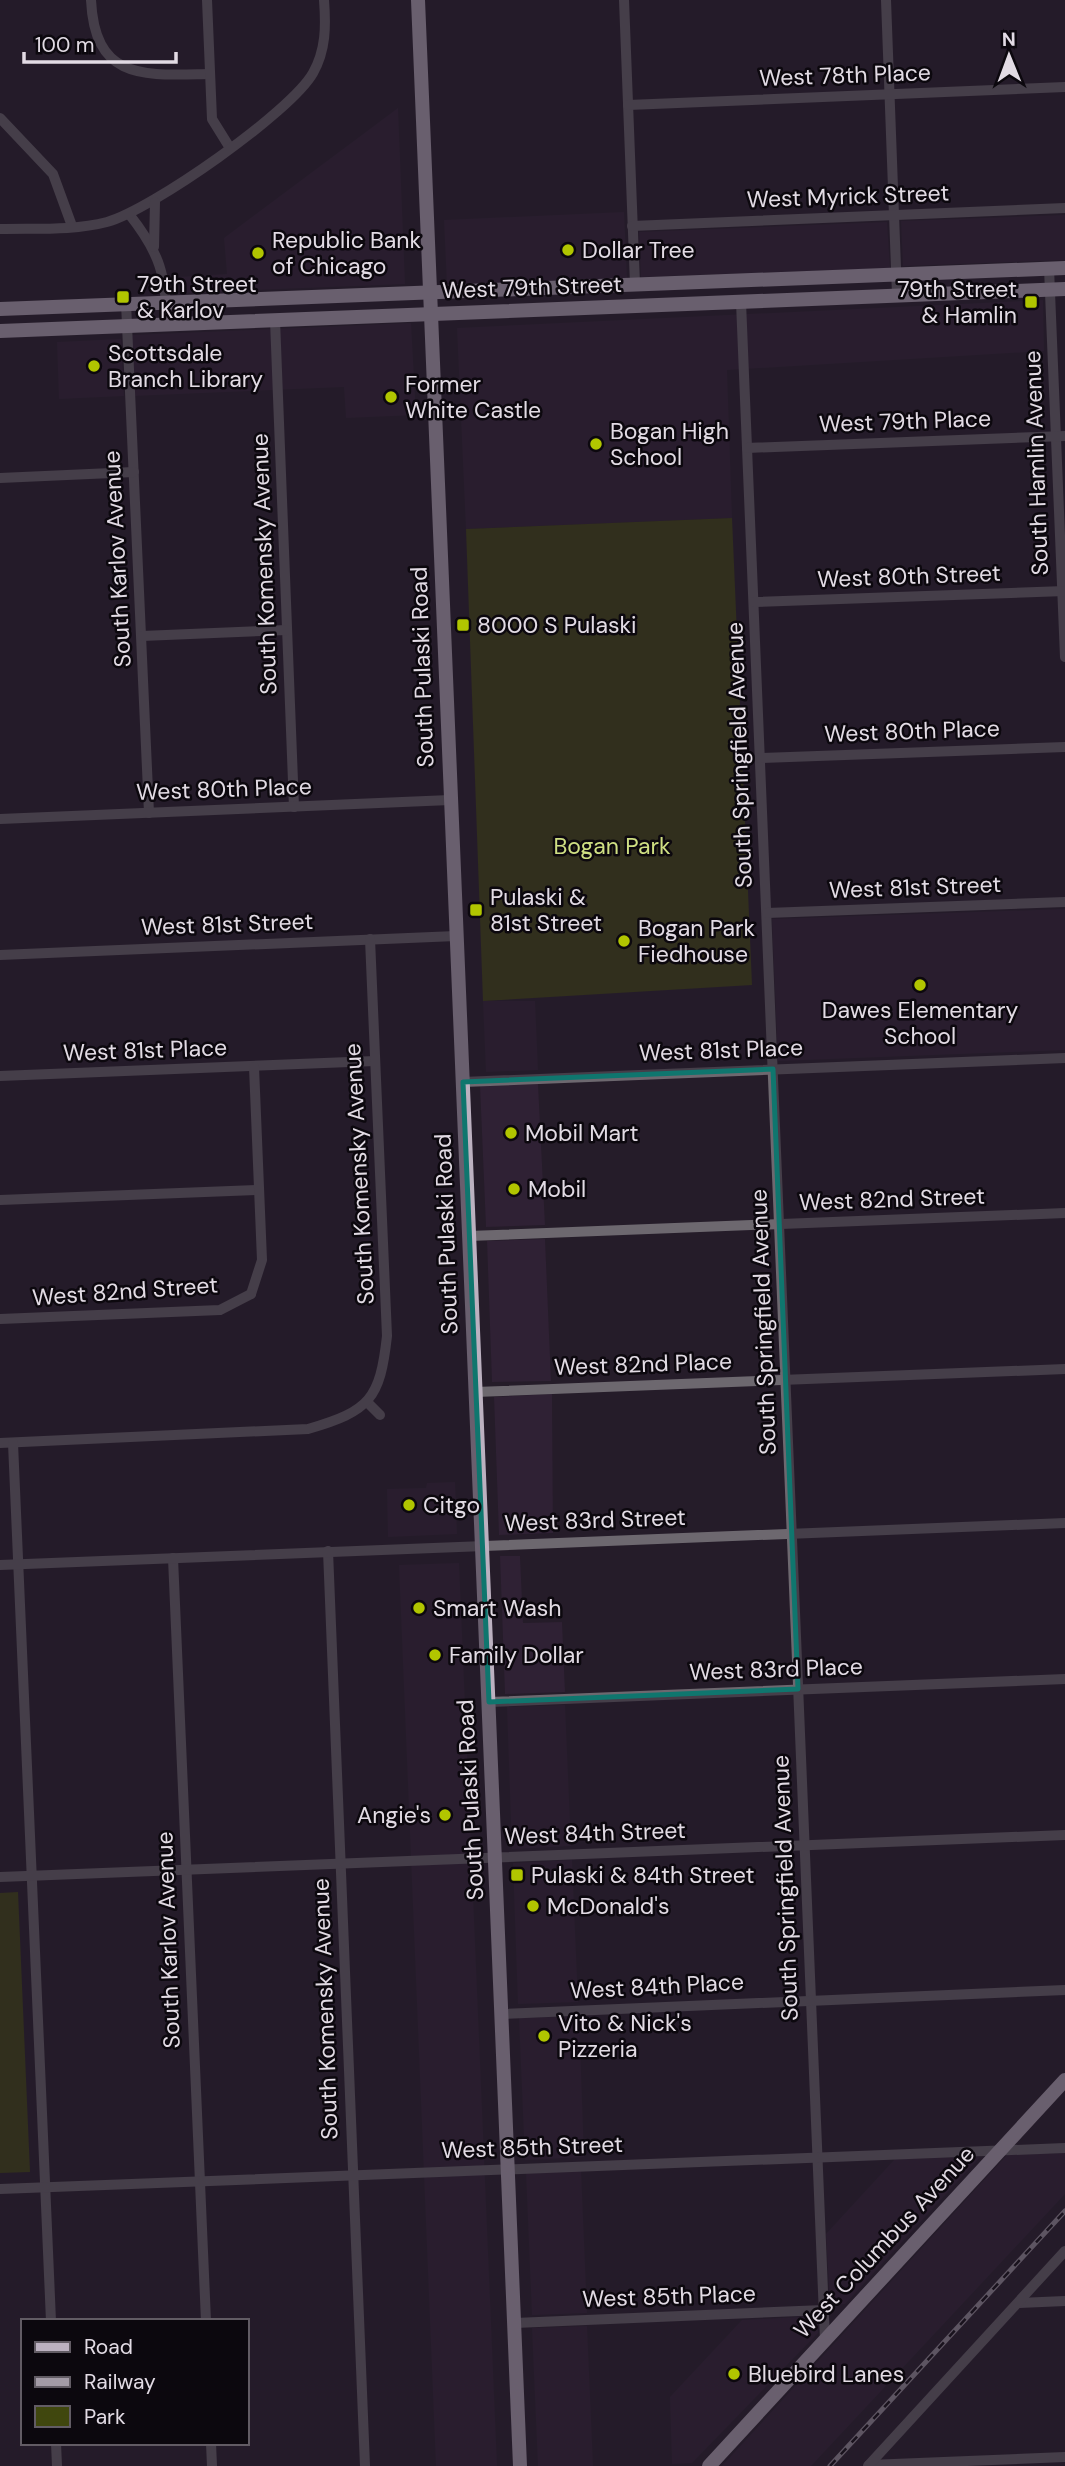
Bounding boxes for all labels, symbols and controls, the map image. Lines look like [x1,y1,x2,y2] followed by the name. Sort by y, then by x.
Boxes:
[24,21,177,65] scale bar
[974,21,1044,91] north arrow
[1002,27,1016,52] text: N
[35,31,95,59] text: 100 m
[759,57,931,93] street label: West 78th Place
[746,177,950,215] street label: West Myrick Street
[272,225,422,281] place label: Republic Bank of Chicago
[582,235,695,265] place label: Dollar Tree
[560,242,576,258] marker: Dollar Tree
[250,245,266,261] marker: Republic Bank of Chicago
[137,269,257,325] place label: 79th Street & Karlov
[442,269,622,305] street label: West 79th Street
[897,274,1017,330] place label: 79th Street & Hamlin
[115,289,131,305] marker: 79th Street & Karlov
[1023,294,1039,310] marker: 79th Street & Hamlin
[108,338,263,394] place label: Scottsdale Branch Library
[1017,350,1055,576] street label: South Hamlin Avenue
[86,358,102,374] marker: Scottsdale Branch Library
[405,369,541,425] place label: Former White Castle
[383,389,399,405] marker: Former White Castle
[819,403,991,439] street label: West 79th Place
[610,416,729,472] place label: Bogan High School
[244,433,284,695] street label: South Komensky Avenue
[588,436,604,452] marker: Bogan High School
[96,450,138,668] street label: South Karlov Avenue
[817,558,1001,594] street label: West 80th Street
[404,566,440,768] street label: South Pulaski Road
[477,610,637,640] place label: 8000 S Pulaski
[455,617,471,633] marker: 8000 S Pulaski
[719,621,759,889] street label: South Springfield Avenue
[824,713,1000,749] street label: West 80th Place
[136,771,312,807] street label: West 80th Place
[553,831,671,861] park label: Bogan Park
[828,869,1002,905] street label: West 81st Street
[490,882,602,938] place label: Pulaski & 81st Street
[468,902,484,918] marker: Pulaski & 81st Street
[140,906,314,942] street label: West 81st Street
[638,913,756,969] place label: Bogan Park Fiedhouse
[616,933,632,949] marker: Bogan Park Fiedhouse
[912,977,928,993] marker: Dawes Elementary School
[822,995,1019,1051] place label: Dawes Elementary School
[62,1032,228,1068] street label: West 81st Place
[638,1032,804,1068] street label: West 81st Place
[337,1042,381,1306] street label: South Komensky Avenue
[525,1118,639,1148] place label: Mobil Mart
[503,1125,519,1141] marker: Mobil Mart
[428,1133,464,1335] street label: South Pulaski Road
[528,1174,586,1204] place label: Mobil
[506,1181,522,1197] marker: Mobil
[798,1181,986,1217] street label: West 82nd Street
[743,1188,783,1456] street label: South Springfield Avenue
[31,1270,219,1312] street label: West 82nd Street
[553,1346,733,1382] street label: West 82nd Place
[423,1490,480,1520] place label: Citgo
[401,1497,417,1513] marker: Citgo
[504,1502,686,1538] street label: West 83rd Street
[433,1593,561,1623] place label: Smart Wash
[411,1600,427,1616] marker: Smart Wash
[449,1640,584,1670] place label: Family Dollar
[427,1647,443,1663] marker: Family Dollar
[689,1651,863,1687] street label: West 83rd Place
[450,1699,490,1901] street label: South Pulaski Road
[765,1754,805,2022] street label: South Springfield Avenue
[357,1800,431,1830] place label: Angie's
[437,1807,453,1823] marker: Angie's
[504,1815,686,1851] street label: West 84th Street
[149,1831,187,2049] street label: South Karlov Avenue
[531,1860,754,1890] place label: Pulaski & 84th Street
[509,1867,525,1883] marker: Pulaski & 84th Street
[305,1878,345,2140] street label: South Komensky Avenue
[547,1891,669,1921] place label: McDonald's
[525,1898,541,1914] marker: McDonald's
[569,1966,745,2006] street label: West 84th Place
[558,2008,692,2064] place label: Vito & Nick's Pizzeria
[536,2028,552,2044] marker: Vito & Nick's Pizzeria
[441,2129,623,2165] street label: West 85th Street
[787,2139,981,2345] street label: West Columbus Avenue
[582,2278,756,2314] street label: West 85th Place
[21,2319,248,2445] legend
[84,2333,133,2361] text: Road
[748,2359,904,2389] place label: Bluebird Lanes
[726,2366,742,2382] marker: Bluebird Lanes
[84,2368,156,2396] text: Railway
[84,2403,126,2431] text: Park

